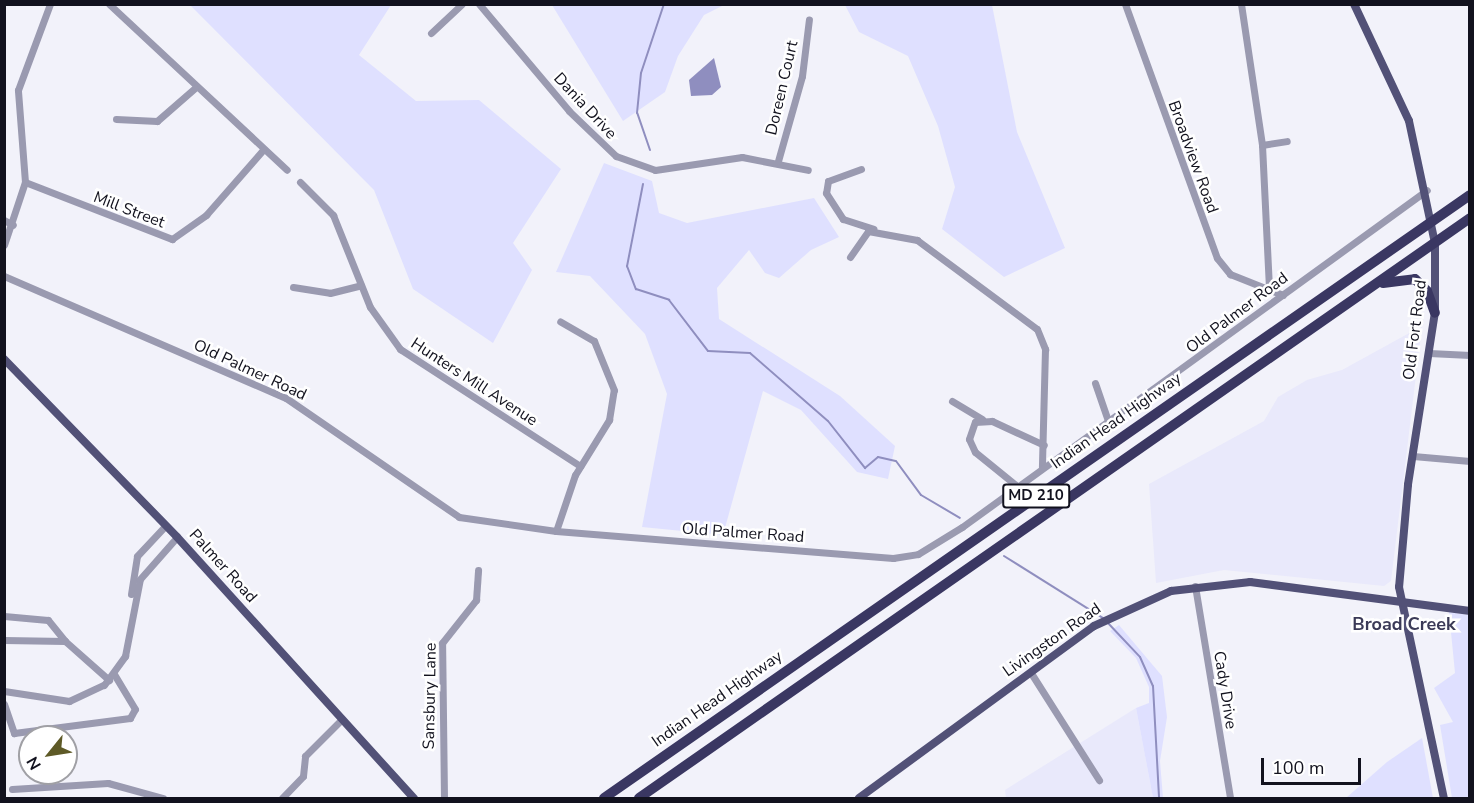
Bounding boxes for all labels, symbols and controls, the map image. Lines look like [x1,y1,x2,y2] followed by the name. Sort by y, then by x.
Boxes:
[762,39,802,137] street label: Doreen Court
[549,69,621,143] street label: Dania Drive
[1164,98,1222,216] street label: Broadview Road
[91,188,167,232] street label: Mill Street
[1182,268,1292,358] street label: Old Palmer Road
[1399,279,1431,381] street label: Old Fort Road
[407,334,541,430] street label: Hunters Mill Avenue
[190,335,310,405] street label: Old Palmer Road
[1047,369,1185,473] street label: Indian Head Highway
[1002,484,1070,508] road number: MD 210
[681,519,805,547] street label: Old Palmer Road
[185,525,261,607] street label: Palmer Road
[999,599,1105,681] street label: Livingston Road
[1352,613,1456,635] district label: Broad Creek
[419,642,441,750] street label: Sansbury Lane
[648,647,786,751] street label: Indian Head Highway
[1209,650,1241,730] street label: Cady Drive
[18,725,78,785] north arrow
[1264,746,1364,784] scale bar
[22,752,47,774] text: N
[1272,756,1324,780] text: 100 m

